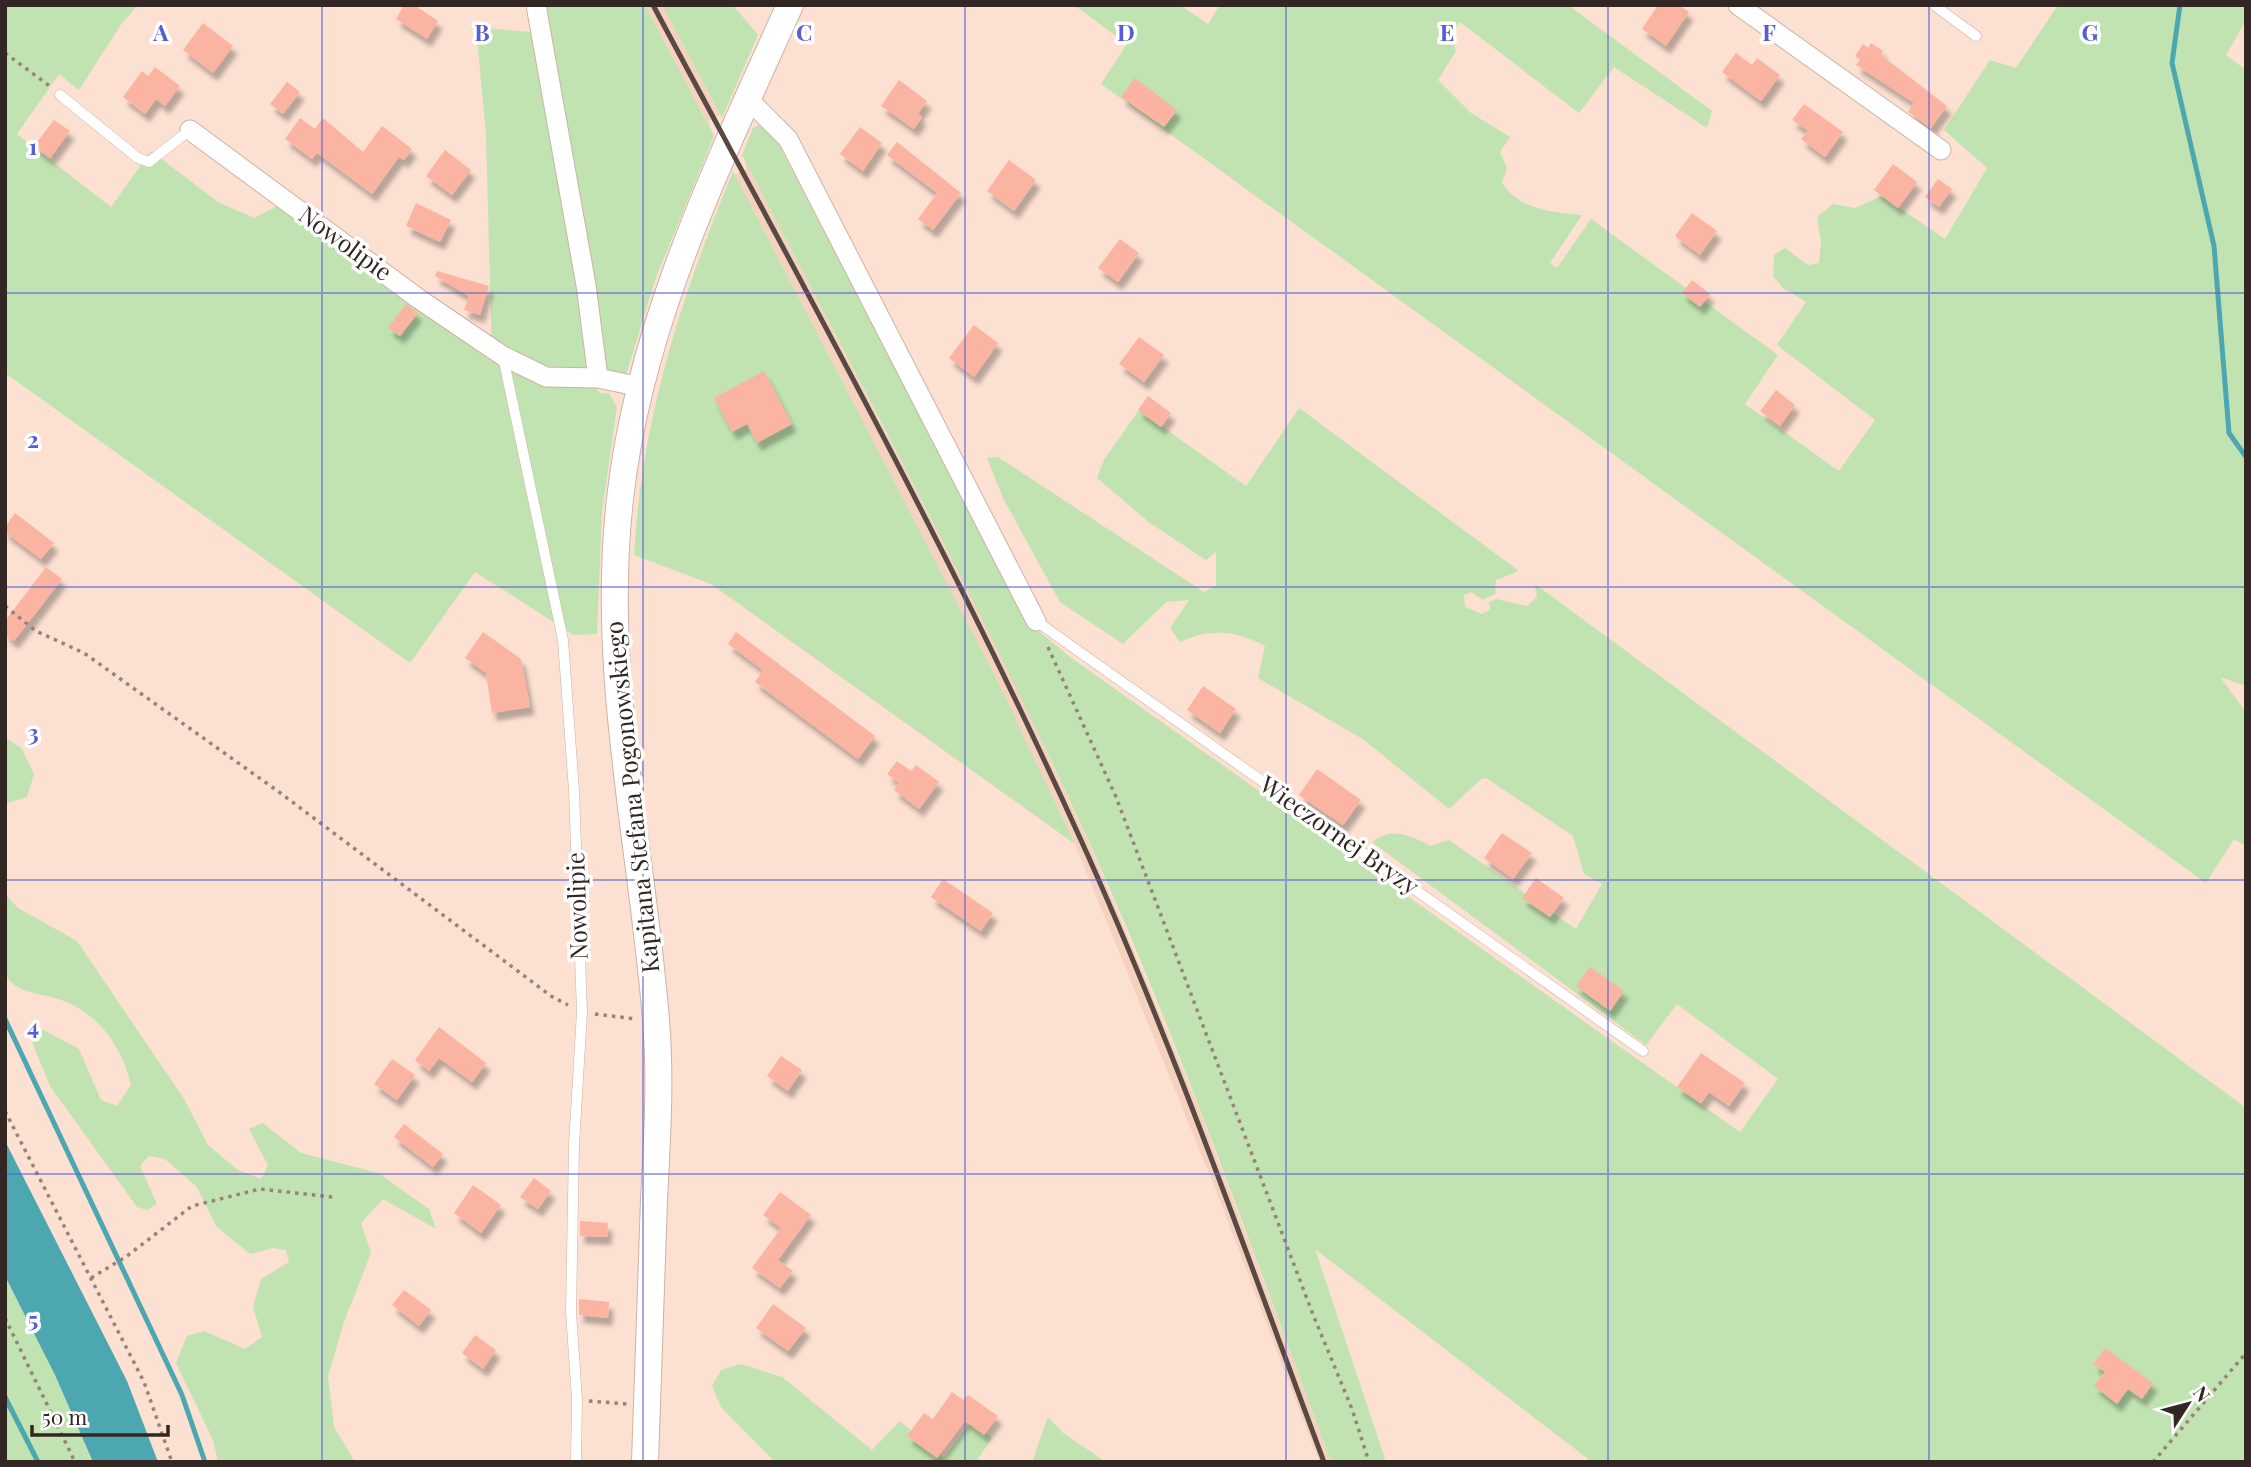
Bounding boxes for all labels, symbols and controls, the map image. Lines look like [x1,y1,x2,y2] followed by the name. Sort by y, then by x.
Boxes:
[152,16,169,47] text: A
[474,16,490,47] text: B
[796,16,812,47] text: C
[1117,16,1135,47] text: D
[1440,16,1454,47] text: E
[1762,16,1776,47] text: F
[2082,16,2099,47] text: G
[29,130,38,161] text: 1
[293,198,399,287] street label: Nowolipie
[27,423,39,454] text: 2
[597,620,665,975] street label: Kapitana Stefana Pogonowskiego
[27,716,39,747] text: 3
[1253,767,1426,901] street label: Wieczornej Bryzy
[558,852,594,960] street label: Nowolipie
[27,1010,39,1041] text: 4
[28,1303,38,1334] text: 5
[2153,1369,2223,1439] north arrow
[2188,1380,2217,1407] text: N
[32,1394,168,1438] scale bar
[42,1402,88,1430] text: 50 m

